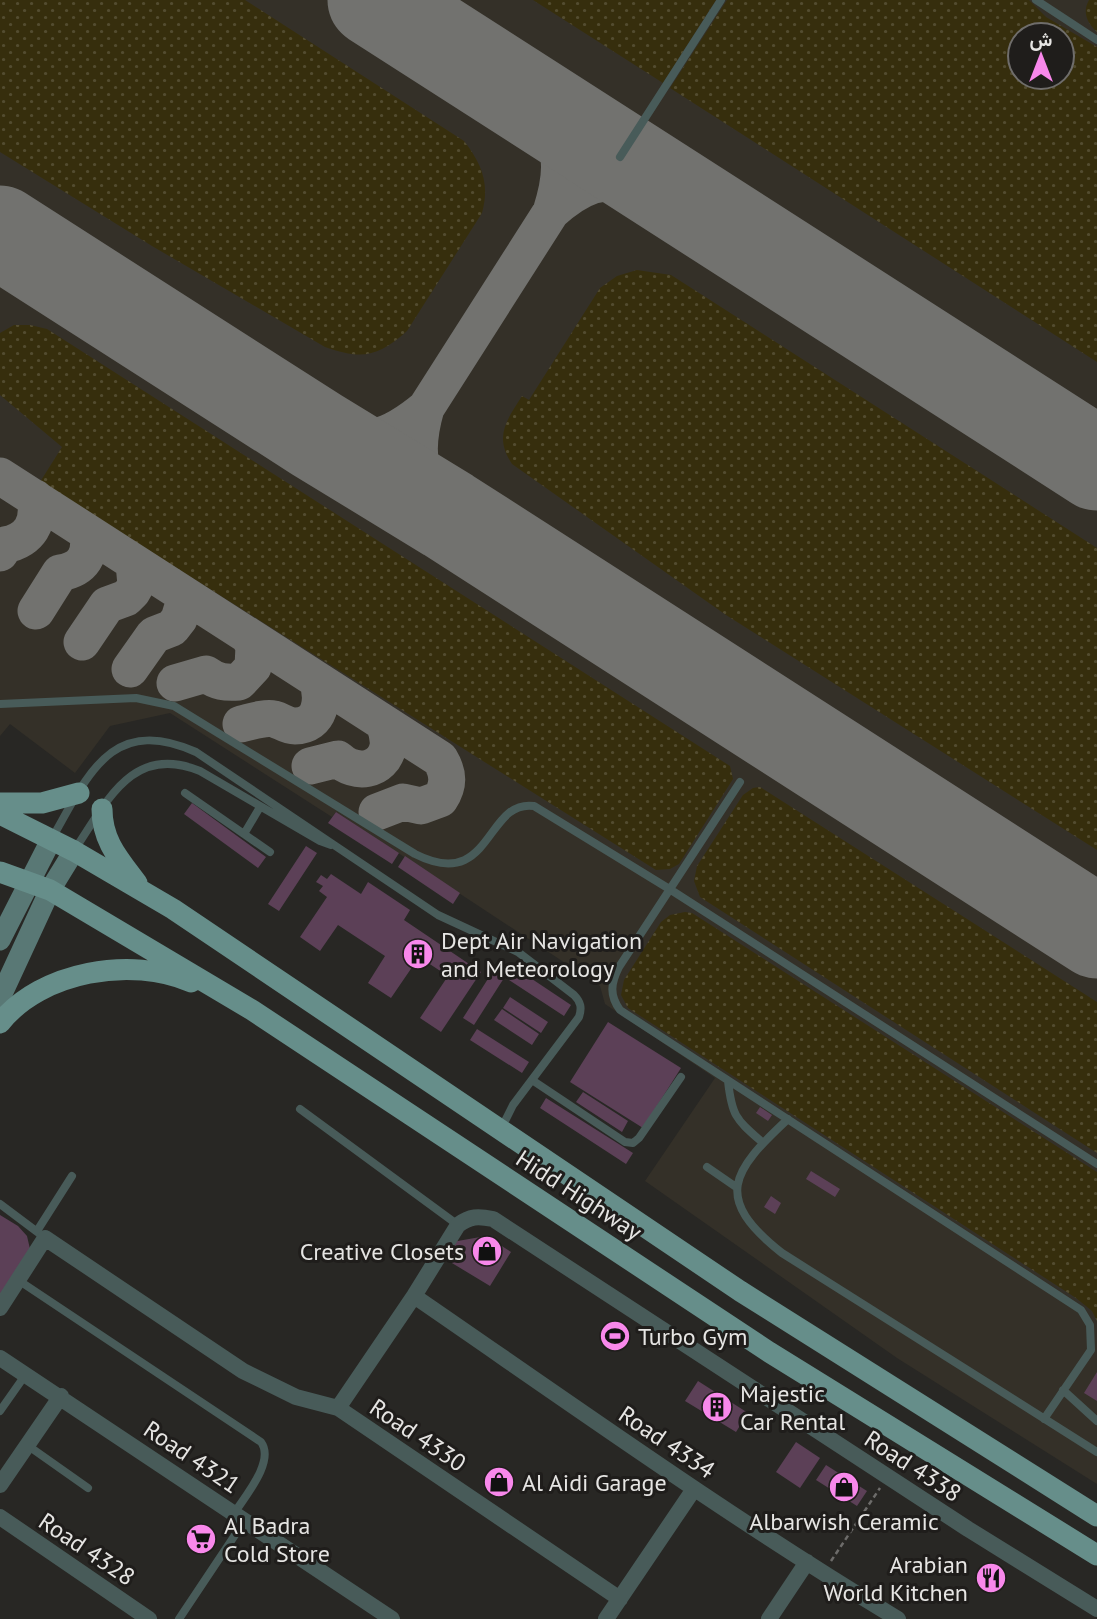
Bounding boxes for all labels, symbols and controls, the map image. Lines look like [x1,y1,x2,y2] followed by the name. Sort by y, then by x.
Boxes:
[1006,21,1076,91] north arrow
[1030,27,1053,51] text: ش
[441,925,642,984] place label: Dept Air Navigation and Meteorology
[401,937,435,971] building icon: Dept Air Navigation and Meteorology
[510,1143,648,1247] street label: Hidd Highway
[470,1234,504,1268] shop icon: Creative Closets
[300,1236,464,1267] place label: Creative Closets
[598,1319,632,1353] sports icon: Turbo Gym
[638,1321,748,1352] place label: Turbo Gym
[740,1378,845,1437] place label: Majestic Car Rental
[700,1390,734,1424] building icon: Majestic Car Rental
[364,1392,472,1478] street label: Road 4330
[613,1399,721,1485] street label: Road 4334
[138,1414,246,1500] street label: Road 4321
[859,1423,967,1509] street label: Road 4338
[482,1465,516,1499] shop icon: Al Aidi Garage
[522,1467,667,1498] place label: Al Aidi Garage
[827,1470,861,1504] shop icon: Albarwish Ceramic
[33,1506,141,1592] street label: Road 4328
[749,1506,939,1537] place label: Albarwish Ceramic
[224,1510,330,1569] place label: Al Badra Cold Store
[184,1522,218,1556] supermarket icon: Al Badra Cold Store
[824,1549,968,1608] place label: Arabian World Kitchen
[974,1561,1008,1595] restaurant icon: Arabian World Kitchen

